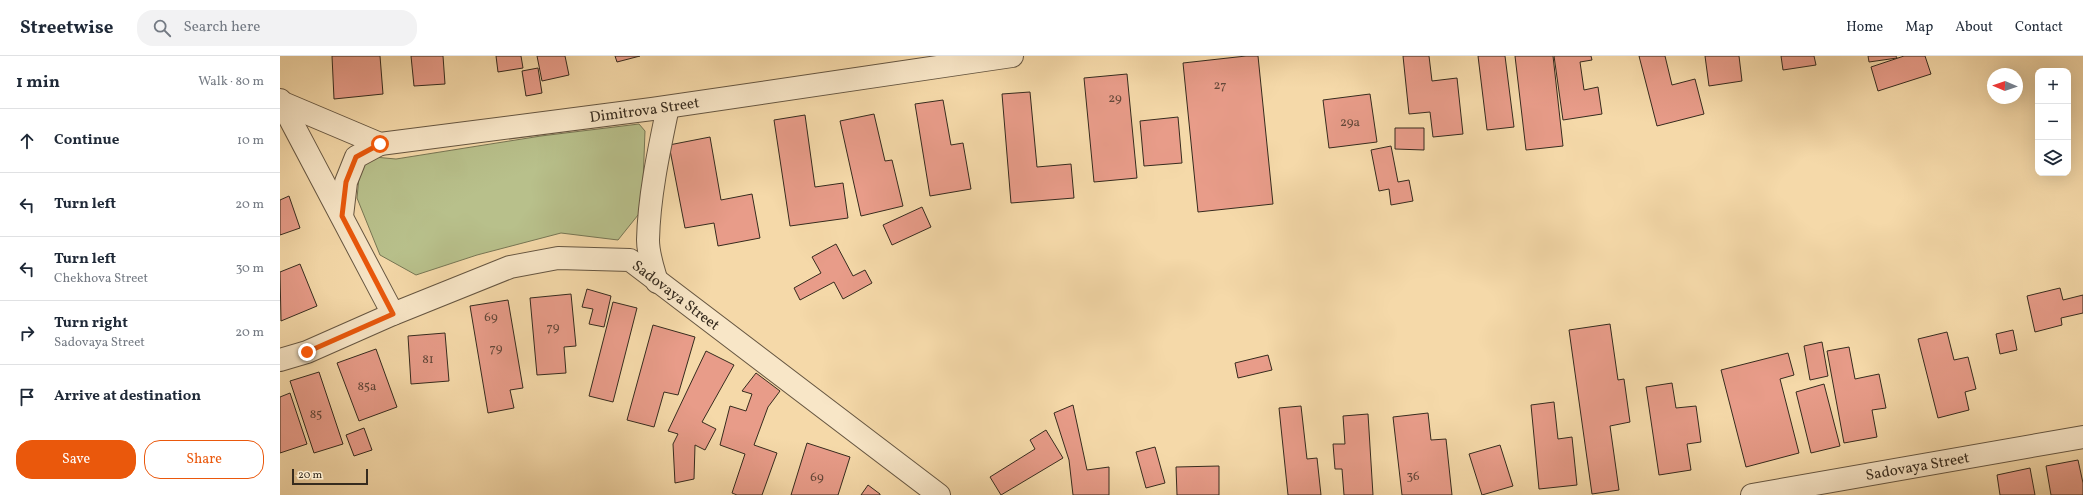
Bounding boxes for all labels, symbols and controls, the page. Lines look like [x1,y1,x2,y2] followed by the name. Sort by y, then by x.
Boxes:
[137,10,417,46] search box
[20,15,113,41] text: Streetwise
[151,17,173,39] icon: search
[183,17,260,38] text: Search here
[1846,18,1883,37] text: Home
[1905,18,1933,37] text: Map
[1955,18,1993,37] text: About
[2015,18,2063,37] text: Contact
[1987,68,2023,104] north arrow
[2035,68,2071,176] map controls
[2035,68,2071,104] button: +
[16,71,60,94] text: 1 min
[198,73,264,91] text: Walk · 80 m
[1214,77,1226,95] house number: 27
[1108,90,1122,108] house number: 29
[589,93,701,129] street label: Dimitrova Street
[2035,104,2071,140] button: −
[1340,114,1360,132] house number: 29а
[16,130,38,152] icon: ahead
[54,130,119,151] text: Continue
[237,132,264,150] text: 10 m
[371,135,389,153] route start
[2035,140,2071,176] button: layers
[16,194,38,216] icon: left
[54,194,116,215] text: Turn left
[235,196,264,214] text: 20 m
[54,249,116,270] text: Turn left
[627,256,723,336] street label: Sadovaya Street
[16,258,38,280] icon: left
[236,260,264,278] text: 30 m
[54,270,148,288] text: Chekhova Street
[484,309,498,327] house number: 69
[54,313,128,334] text: Turn right
[547,319,560,337] house number: 79
[16,322,38,344] icon: right
[235,324,264,342] text: 20 m
[54,334,145,352] text: Sadovaya Street
[490,340,503,358] house number: 79
[298,343,316,361] route end
[422,351,434,369] house number: 81
[357,378,377,396] house number: 85а
[16,386,38,408] icon: arrive
[54,386,201,407] text: Arrive at destination
[310,406,322,424] house number: 85
[16,440,136,479] button: Save
[144,440,264,479] button: Share
[1864,448,1971,487] street label: Sadovaya Street
[292,467,368,486] scale bar
[298,468,322,483] text: 20 m
[1406,468,1420,486] house number: 36
[810,469,824,487] house number: 69

